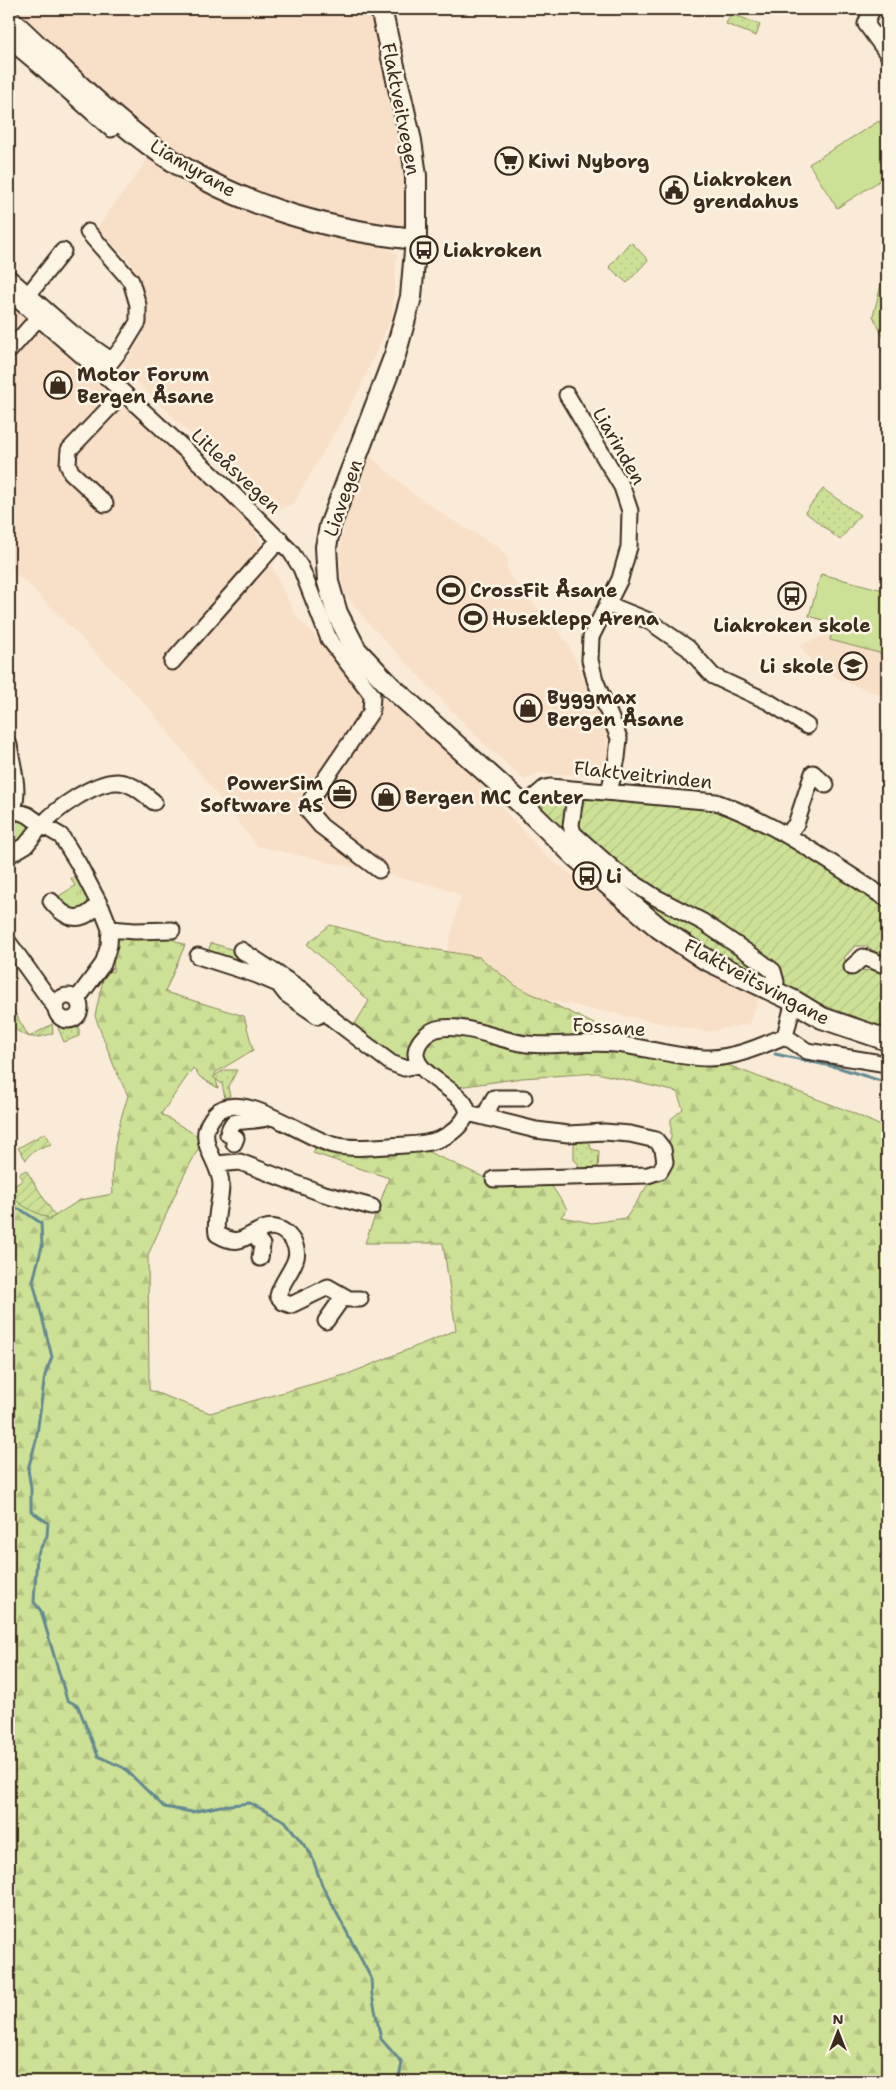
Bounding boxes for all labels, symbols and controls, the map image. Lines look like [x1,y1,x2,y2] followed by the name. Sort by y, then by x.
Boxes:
[376,41,426,177] street label: Flaktveitvegen
[145,133,241,203] street label: Liamyrane
[494,146,524,176] supermarket icon: Kiwi Nyborg
[528,149,649,174] place label: Kiwi Nyborg
[693,167,799,214] place label: Liakroken grendahus
[659,175,689,205] public building icon: Liakroken grendahus
[409,235,439,265] bus stop icon: Liakroken
[443,238,542,263] place label: Liakroken
[77,362,214,409] place label: Motor Forum Bergen Åsane
[43,370,73,400] shop icon: Motor Forum Bergen Åsane
[587,403,651,489] street label: Liarinden
[186,423,286,519] street label: Litleåsvegen
[318,456,368,540] street label: Liavegen
[436,575,466,605] sports icon: CrossFit Åsane
[470,577,617,603] place label: CrossFit Åsane
[777,581,807,611] bus stop icon: Liakroken skole
[458,603,488,633] sports icon: Huseklepp Arena
[492,606,659,631] place label: Huseklepp Arena
[713,613,871,638] place label: Liakroken skole
[838,651,868,681] school or university icon: Li skole
[760,654,834,679] place label: Li skole
[547,685,684,732] place label: Byggmax Bergen Åsane
[513,693,543,723] shop icon: Byggmax Bergen Åsane
[573,755,713,795] street label: Flaktveitrinden
[200,771,323,818] place label: PowerSim Software AS
[327,779,357,809] office icon: PowerSim Software AS
[371,782,401,812] shop icon: Bergen MC Center
[405,785,584,810] place label: Bergen MC Center
[572,861,602,891] bus stop icon: Li
[606,864,622,889] place label: Li
[680,933,834,1031] street label: Flaktveitsvingane
[572,1012,646,1042] street label: Fossane
[814,2008,864,2058] north arrow
[832,2010,844,2028] text: N

